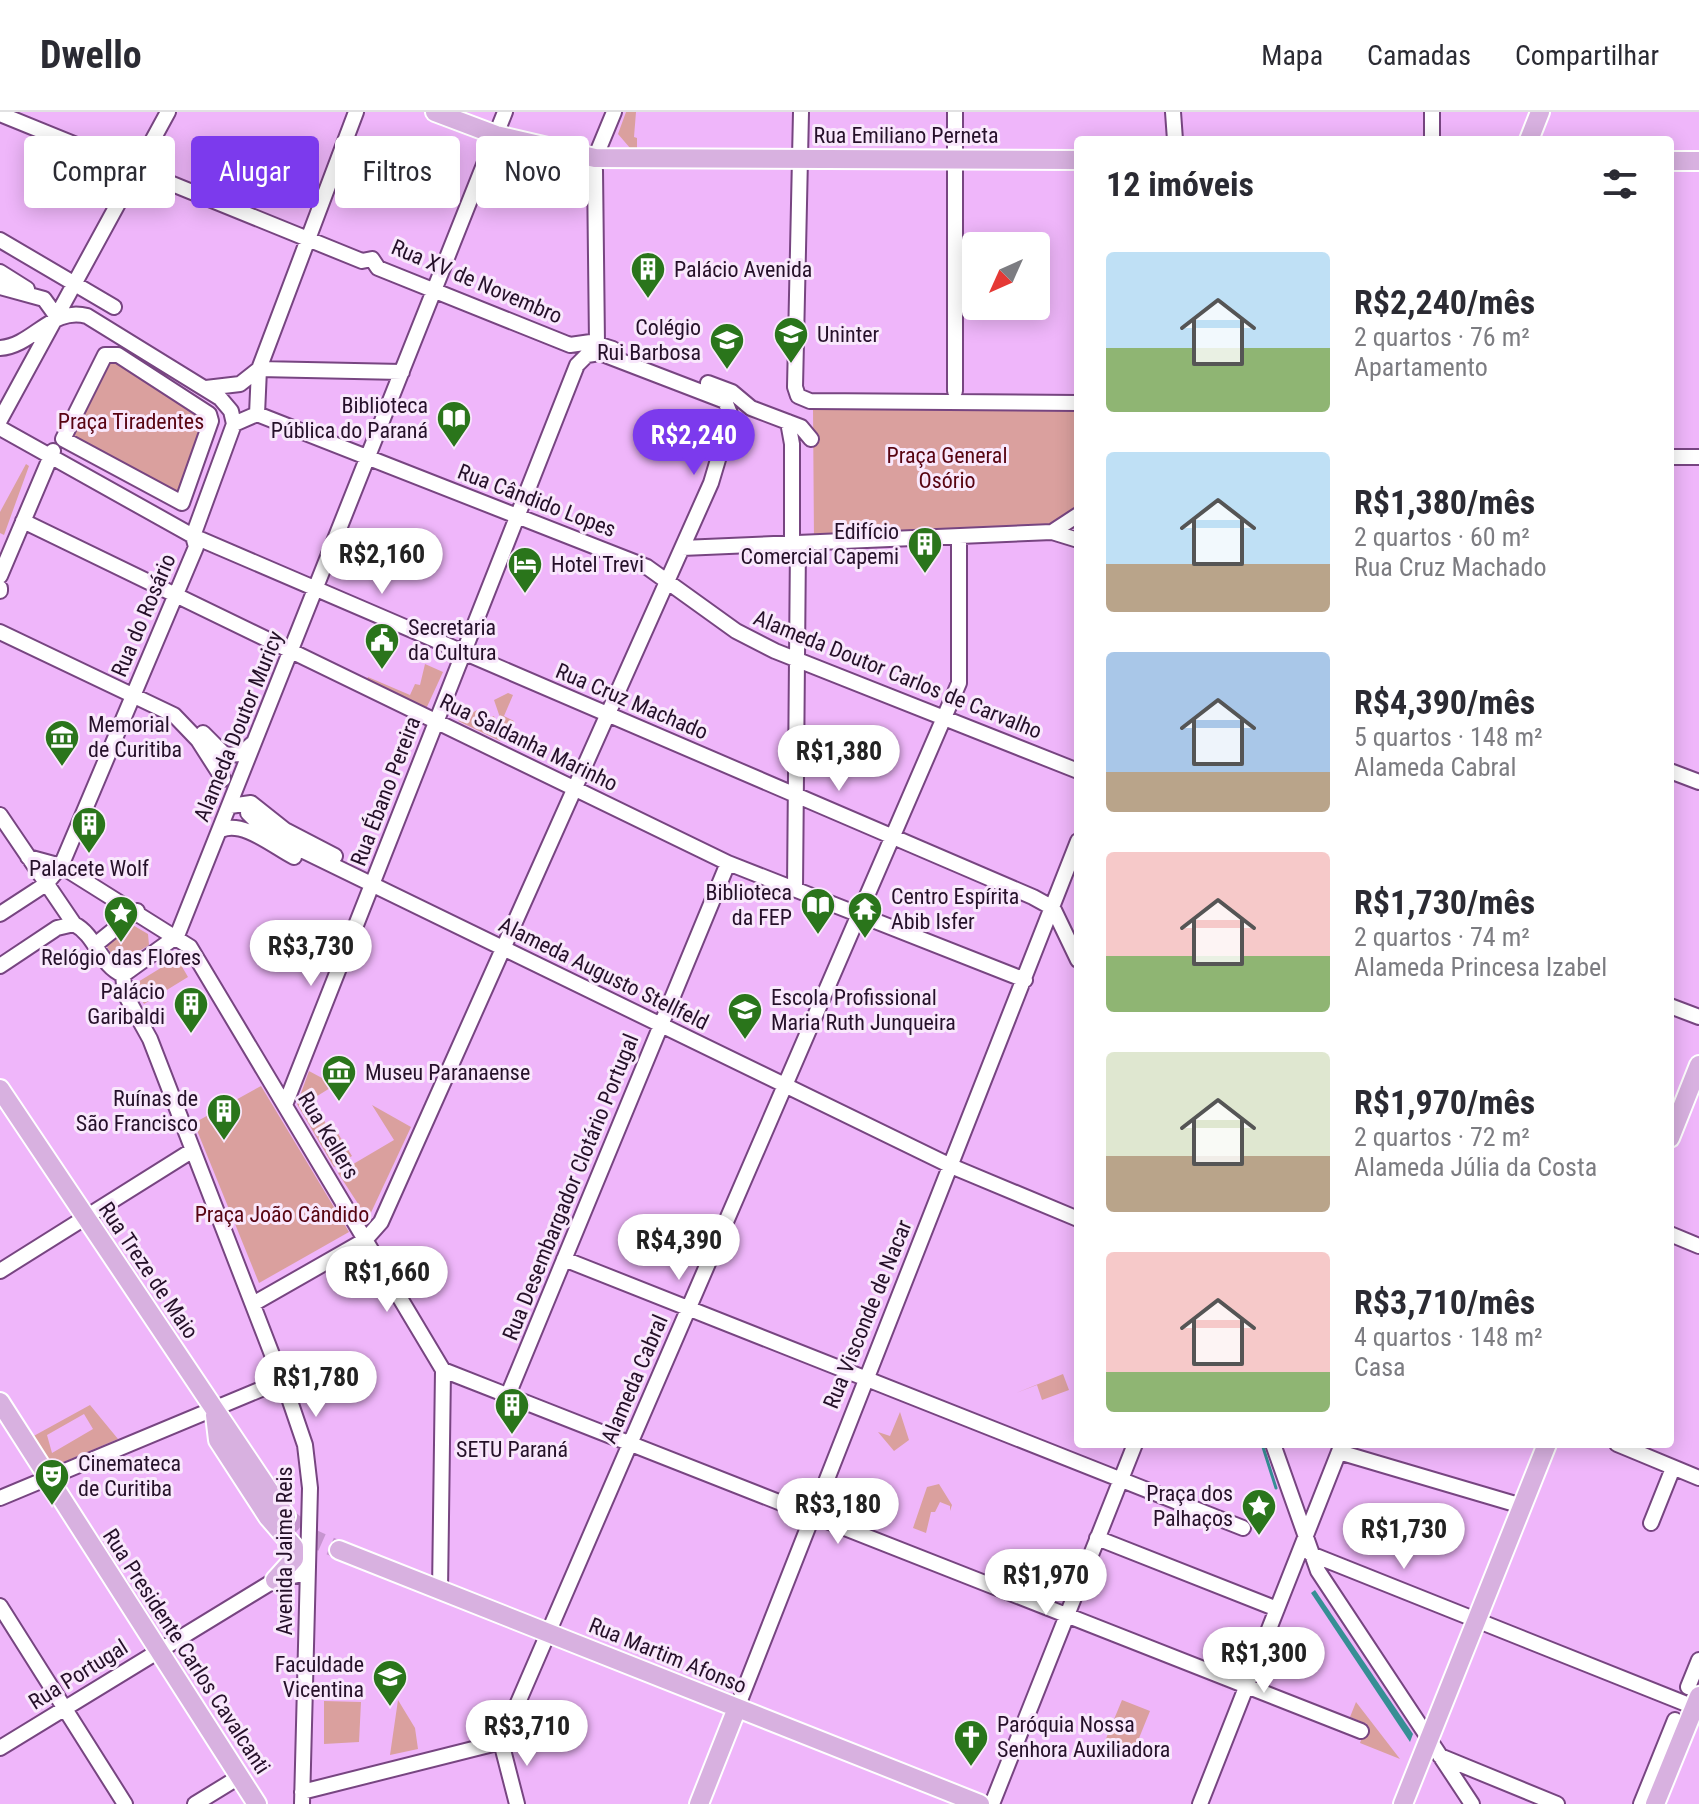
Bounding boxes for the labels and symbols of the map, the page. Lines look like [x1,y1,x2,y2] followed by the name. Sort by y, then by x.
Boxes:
[814,123,998,148] street label: Rua Emiliano Perneta
[962,232,1050,320] north arrow
[388,234,566,329] street label: Rua XV de Novembro
[629,250,667,300] building icon: Palácio Avenida
[674,257,812,282] place label: Palácio Avenida
[597,315,701,365] place label: Colégio Rui Barbosa
[772,315,810,365] school or university icon: Uninter
[708,321,746,371] school or university icon: Colégio Rui Barbosa
[817,322,880,347] place label: Uninter
[271,393,428,443] place label: Biblioteca Pública do Paraná
[435,399,473,449] library icon: Biblioteca Pública do Paraná
[58,409,204,434] park label: Praça Tiradentes
[620,409,768,477] pin: R$2,240
[887,443,1007,493] park label: Praça General Osório
[454,459,619,542] street label: Rua Cândido Lopes
[740,519,899,569] place label: Edifício Comercial Capemi
[906,525,944,575] building icon: Edifício Comercial Capemi
[308,528,456,596] pin: R$2,160
[506,545,544,595] hotel icon: Hotel Trevi
[106,550,181,680] street label: Rua do Rosário
[551,552,644,577] place label: Hotel Trevi
[750,605,1046,744] street label: Alameda Doutor Carlos de Carvalho
[408,615,497,665] place label: Secretaria da Cultura
[363,621,401,671] public building icon: Secretaria da Cultura
[189,627,288,825] street label: Alameda Doutor Muricy
[552,658,712,745] street label: Rua Cruz Machado
[436,689,622,796] street label: Rua Saldanha Marinho
[88,712,182,762] place label: Memorial de Curitiba
[345,713,425,869] street label: Rua Ébano Pereira
[43,718,81,768] museum icon: Memorial de Curitiba
[765,725,913,793] pin: R$1,380
[70,805,108,855] building icon: Palacete Wolf
[29,856,149,881] place label: Palacete Wolf
[705,880,792,930] place label: Biblioteca da FEP
[891,884,1019,934] place label: Centro Espírita Abib Isfer
[799,886,837,936] library icon: Biblioteca da FEP
[846,890,884,940] temple icon: Centro Espírita Abib Isfer
[102,894,140,944] place icon: Relógio das Flores
[495,912,713,1035] street label: Alameda Augusto Stellfeld
[237,920,385,988] pin: R$3,730
[41,945,201,970] place label: Relógio das Flores
[87,979,165,1029] place label: Palácio Garibaldi
[172,985,210,1035] building icon: Palácio Garibaldi
[771,985,956,1035] place label: Escola Profissional Maria Ruth Junqueira
[726,991,764,1041] school or university icon: Escola Profissional Maria Ruth Junqueira
[497,1030,643,1344] street label: Rua Desembargador Clotário Portugal
[320,1053,358,1103] museum icon: Museu Paranaense
[365,1060,530,1085] place label: Museu Paranaense
[76,1086,198,1136] place label: Ruínas de São Francisco
[293,1087,364,1183] street label: Rua Kellers
[205,1092,243,1142] building icon: Ruínas de São Francisco
[94,1197,203,1343] street label: Rua Treze de Maio
[195,1202,369,1227] park label: Praça João Cândido
[605,1214,753,1282] pin: R$4,390
[818,1216,917,1412] street label: Rua Visconde de Nacar
[313,1246,461,1314] pin: R$1,660
[596,1311,673,1447] street label: Alameda Cabral
[242,1351,390,1419] pin: R$1,780
[493,1386,531,1436] building icon: SETU Paraná
[456,1437,568,1462] place label: SETU Paraná
[78,1451,181,1501] place label: Cinemateca de Curitiba
[33,1457,71,1507] theatre icon: Cinemateca de Curitiba
[272,1466,297,1636] street label: Avenida Jaime Reis
[764,1478,912,1546] pin: R$3,180
[1146,1481,1233,1531] place label: Praça dos Palhaços
[1240,1487,1278,1537] place icon: Praça dos Palhaços
[1330,1503,1478,1571] pin: R$1,730
[98,1524,275,1779] street label: Rua Presidente Carlos Cavalcanti
[972,1549,1120,1617] pin: R$1,970
[585,1612,750,1698] street label: Rua Martim Afonso
[1190,1627,1338,1695] pin: R$1,300
[24,1634,132,1715] street label: Rua Portugal
[275,1652,364,1702] place label: Faculdade Vicentina
[371,1658,409,1708] school or university icon: Faculdade Vicentina
[453,1700,601,1768] pin: R$3,710
[997,1712,1170,1762] place label: Paróquia Nossa Senhora Auxiliadora
[952,1718,990,1768] church icon: Paróquia Nossa Senhora Auxiliadora

